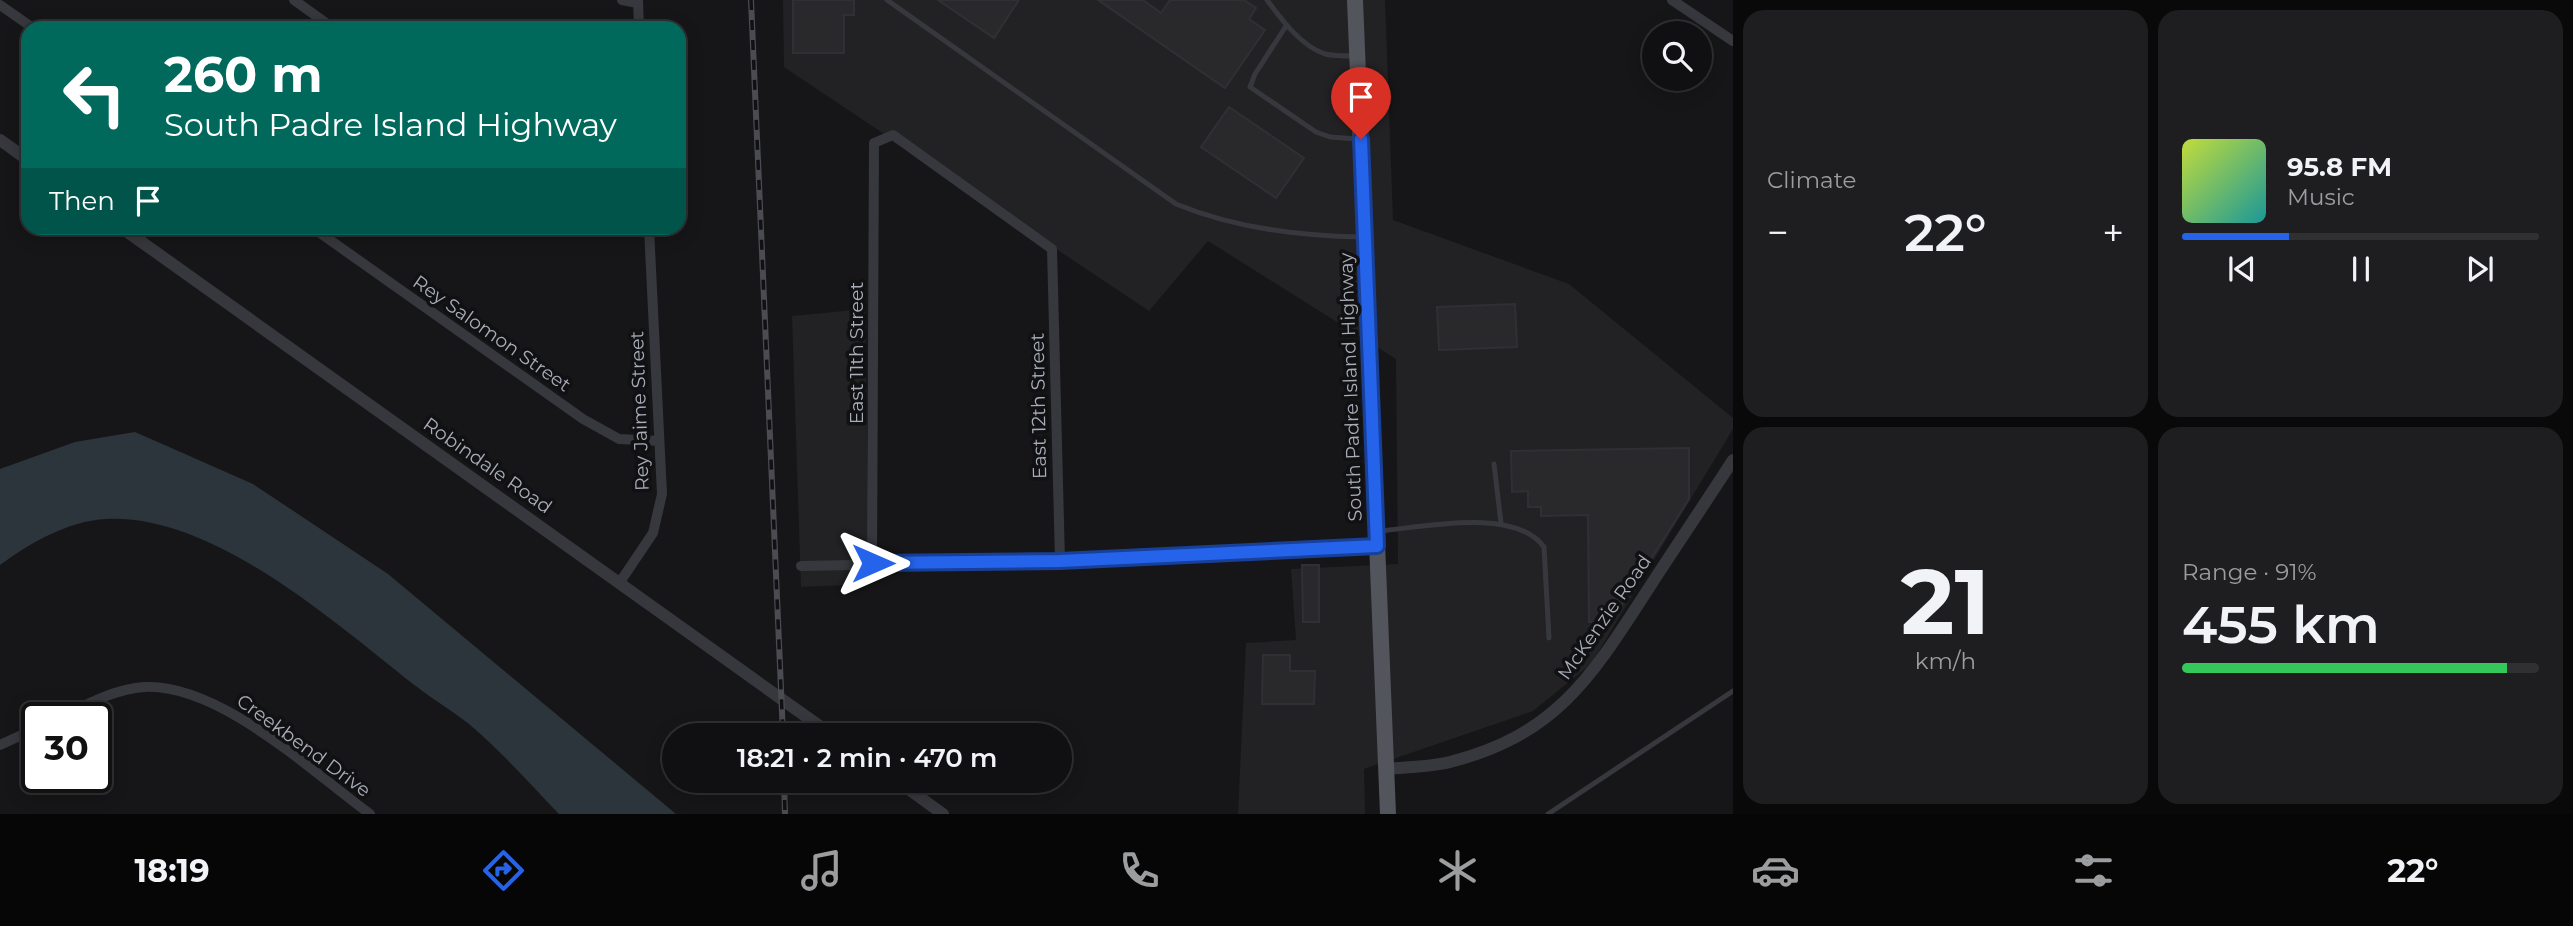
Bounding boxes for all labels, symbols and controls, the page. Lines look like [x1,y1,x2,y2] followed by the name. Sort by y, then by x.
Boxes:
[1642,21,1712,91] map controls
[1642,21,1712,91] button: search
[164,45,323,104] text: 260 m
[49,49,140,140] icon: left
[1331,67,1391,139] pin
[1342,78,1380,116] icon: arrive
[164,105,617,144] text: South Padre Island Highway
[2287,151,2392,183] text: 95.8 FM
[1767,166,1856,194] text: Climate
[129,182,167,220] icon: arrive
[2287,183,2355,211] text: Music
[49,185,115,217] text: Then
[1904,201,1987,264] text: 22°
[1767,209,1789,256] text: −
[2102,209,2124,256] text: +
[2223,250,2261,288] icon: previous
[2342,250,2380,288] icon: pause
[2461,250,2499,288] icon: next
[1334,252,1367,522] street label: South Padre Island Highway
[408,270,575,397] street label: Rey Salomon Street
[845,281,868,424] street label: East 11th Street
[625,330,654,491] street label: Rey Jaime Street
[1026,332,1051,479] street label: East 12th Street
[419,412,556,518] street label: Robindale Road
[836,526,910,600] position arrow
[1901,546,1990,657] text: 21
[1553,550,1656,684] street label: McKenzie Road
[2182,558,2317,586] text: Range · 91%
[2182,593,2380,656] text: 455 km
[1915,647,1976,675] text: km/h
[232,689,375,802] street label: Creekbend Drive
[21,702,112,793] speed limit sign: 30
[737,742,997,774] text: 18:21 · 2 min · 470 m
[479,846,528,895] icon: directions
[797,846,846,895] icon: music
[1115,846,1164,895] icon: phone
[1433,846,1482,895] icon: climate
[1751,846,1800,895] icon: car
[2069,846,2118,895] icon: filters
[135,851,210,890] text: 18:19
[2387,851,2438,890] text: 22°

